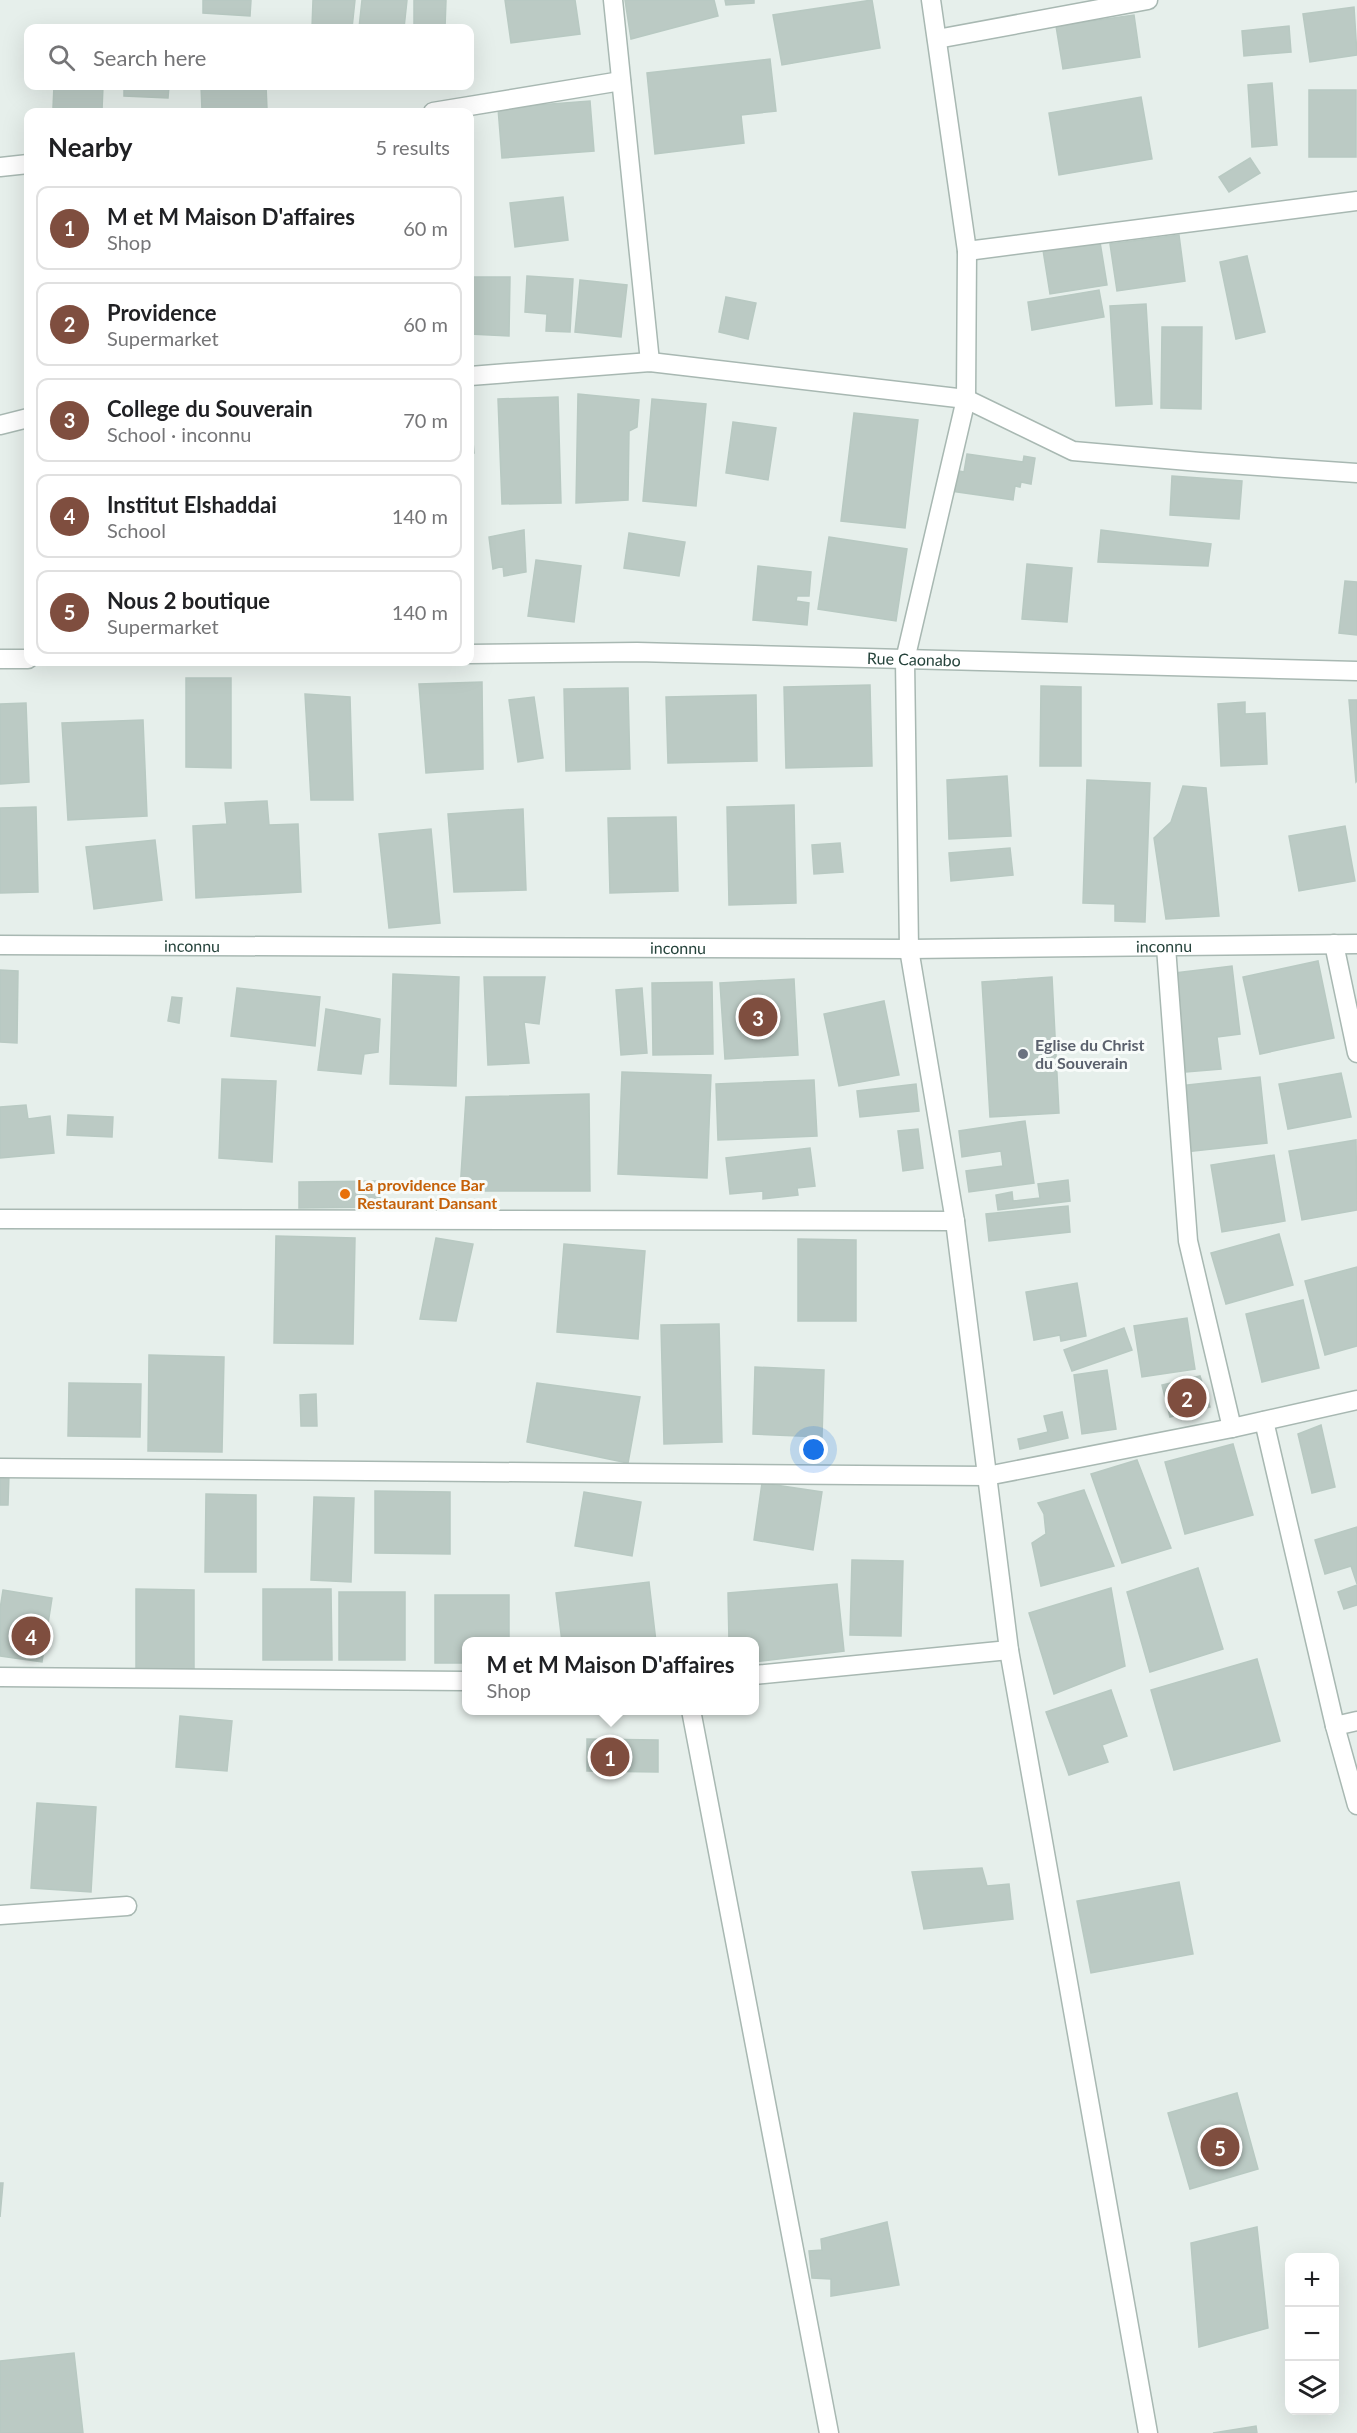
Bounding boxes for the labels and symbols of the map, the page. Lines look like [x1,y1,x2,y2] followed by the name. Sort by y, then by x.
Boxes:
[867,648,961,670] street label: Rue Caonabo
[164,936,220,955] street label: inconnu
[1136,936,1192,955] street label: inconnu
[650,938,706,957] street label: inconnu
[738,994,777,1040] pin: 3
[1035,1035,1145,1072] place label: Eglise du Christ du Souverain
[1016,1047,1030,1061] marker: Eglise du Christ du Souverain
[357,1175,497,1212] place label: La providence Bar Restaurant Dansant
[338,1187,352,1201] marker: La providence Bar Restaurant Dansant
[1168,1376,1206,1420] pin: 2
[799,1435,828,1464] your location
[12,1614,51,1658] pin: 4
[590,1734,630,1780] pin: 1
[1200,2124,1240,2170] pin: 5

